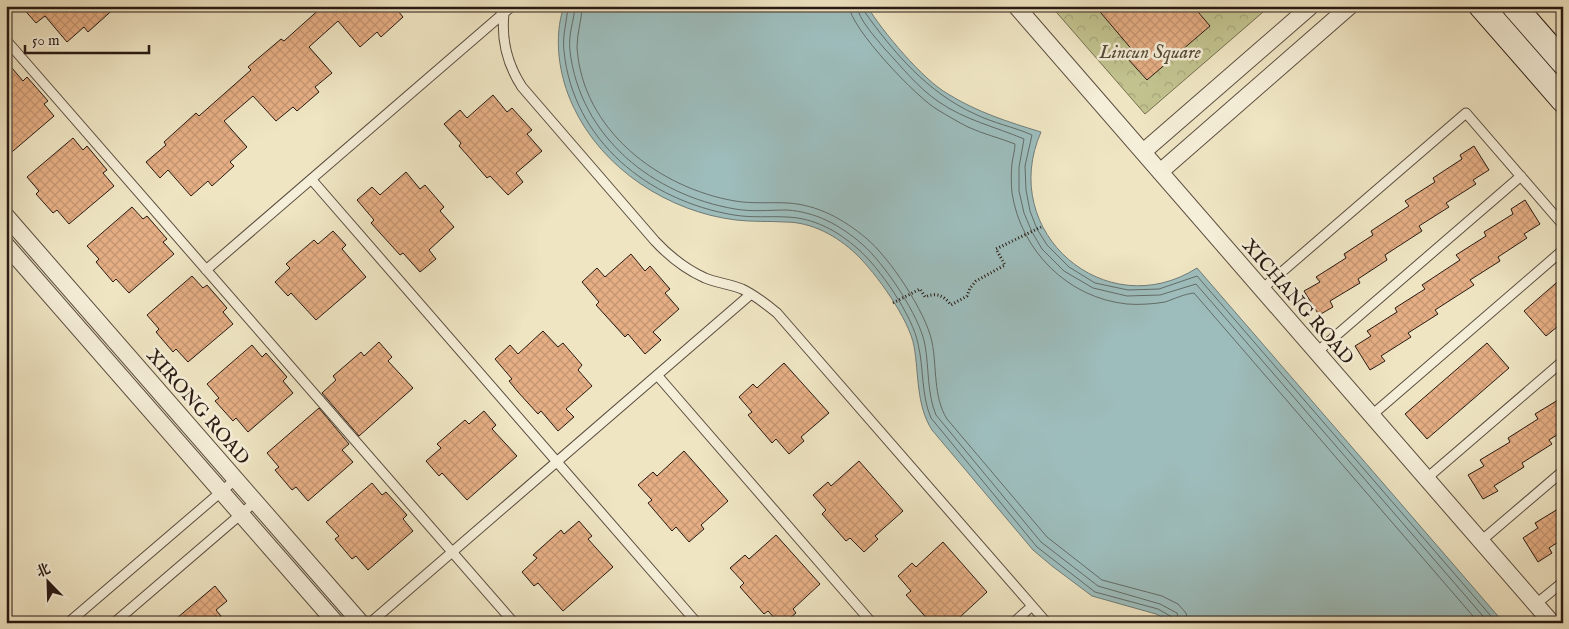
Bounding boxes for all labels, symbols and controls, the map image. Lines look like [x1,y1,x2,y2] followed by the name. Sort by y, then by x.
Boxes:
[25,22,149,54] scale bar
[32,31,60,50] text: 50 m
[1098,41,1202,65] park label: Lincun Square
[1236,234,1359,370] street label: XICHANG ROAD
[141,344,254,470] street label: XIRONG ROAD
[22,556,72,606] north arrow
[33,560,53,582] text: 北

